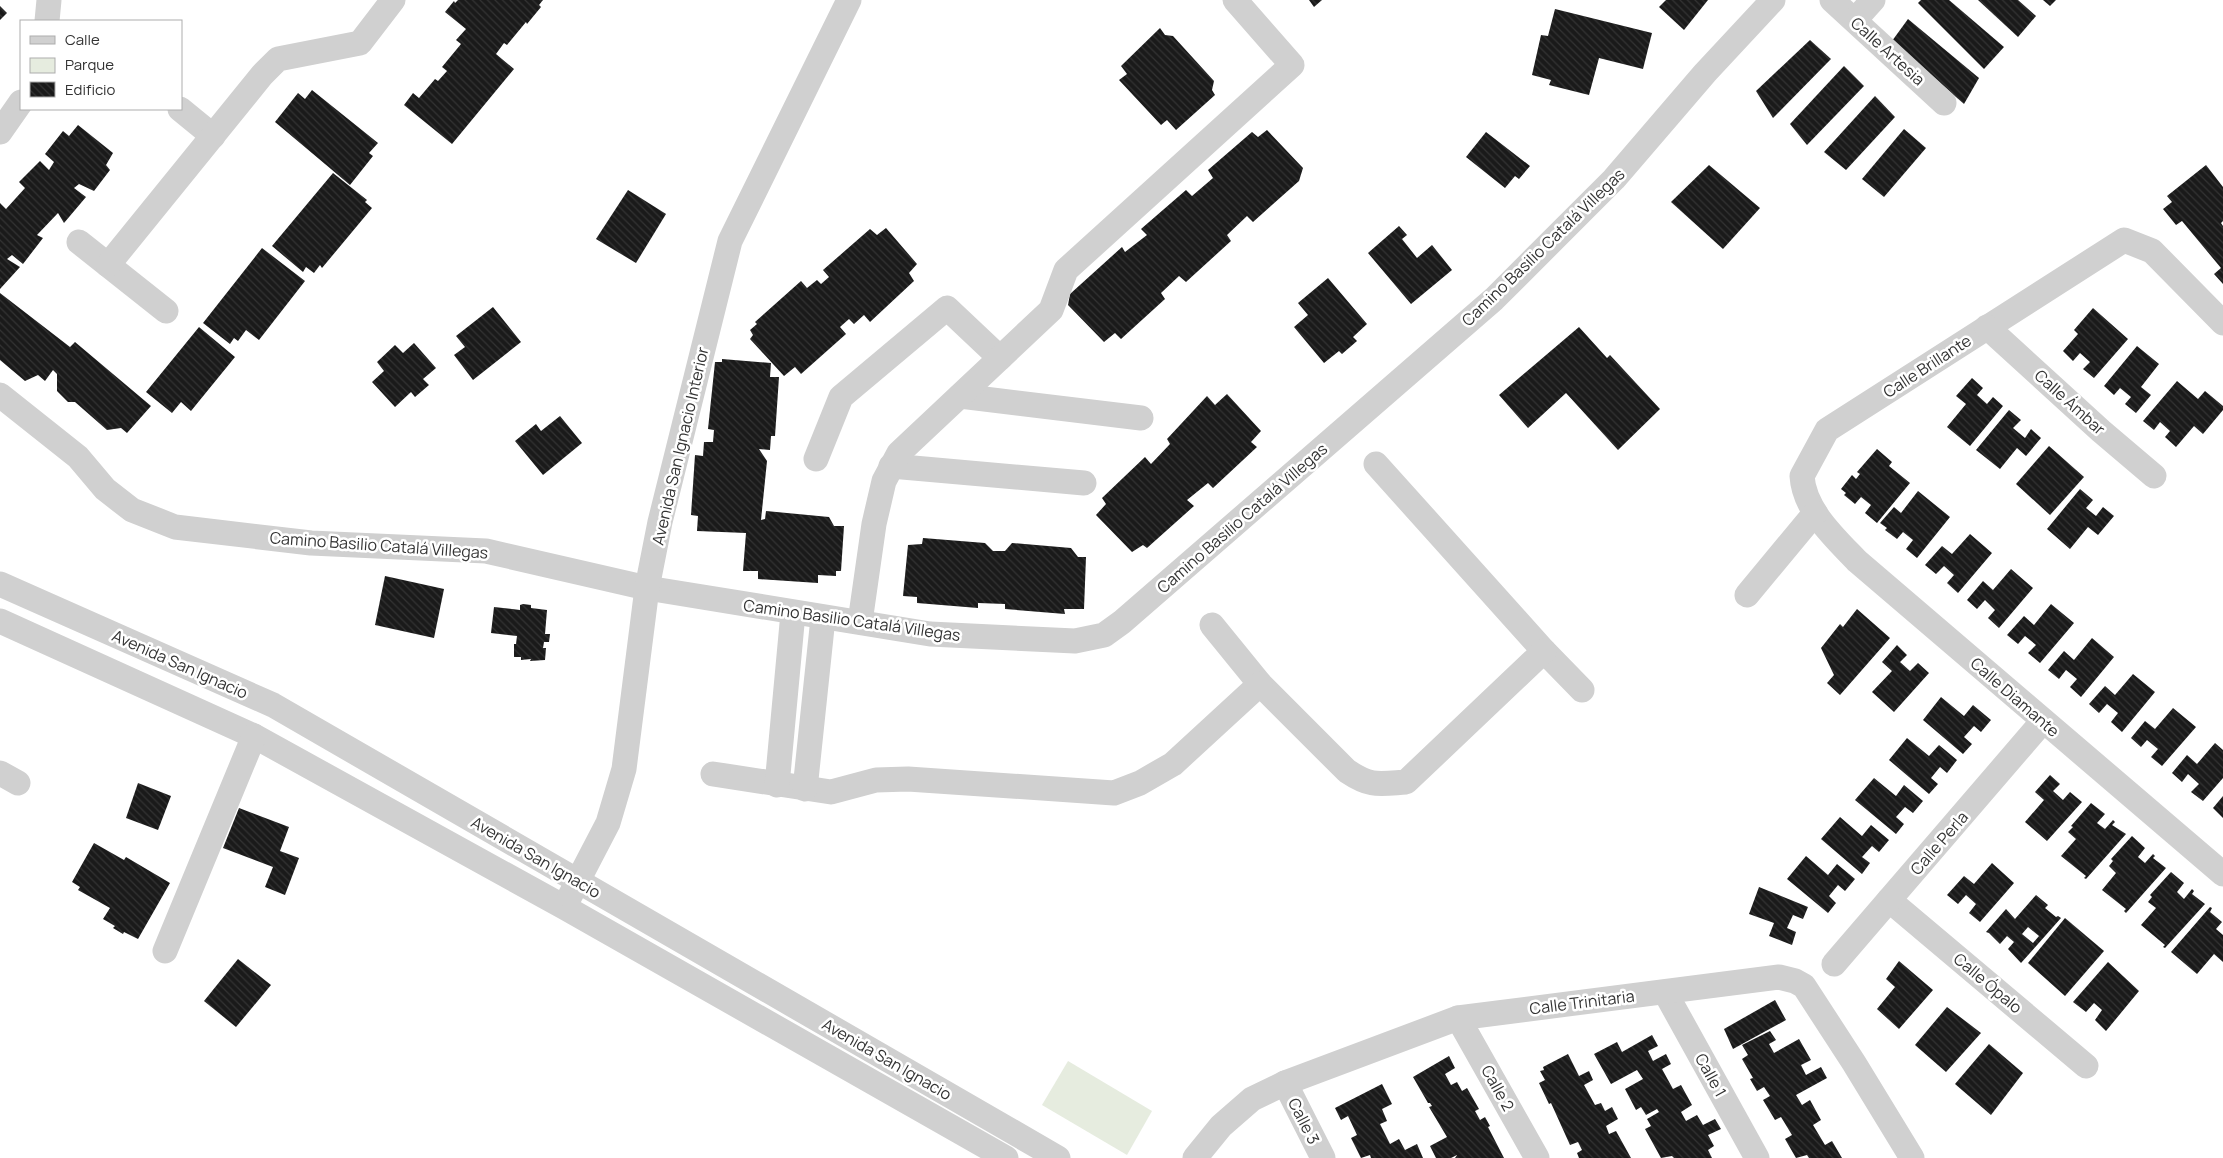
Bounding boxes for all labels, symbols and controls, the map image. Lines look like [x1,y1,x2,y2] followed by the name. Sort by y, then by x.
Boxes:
[1846,12,1930,90] street label: Calle Artesia
[20,20,182,110] legend
[65,29,100,50] text: Calle
[65,54,114,75] text: Parque
[65,79,116,100] text: Edificio
[1457,163,1629,331] street label: Camino Basilio Catalá Villegas
[1879,329,1975,403] street label: Calle Brillante
[646,345,714,547] street label: Avenida San Ignacio Interior
[2030,364,2110,440] street label: Calle Ámbar
[1152,438,1332,598] street label: Camino Basilio Catalá Villegas
[269,526,489,564] street label: Camino Basilio Catalá Villegas
[742,594,962,646] street label: Camino Basilio Catalá Villegas
[109,624,251,704] street label: Avenida San Ignacio
[1966,652,2064,742] street label: Calle Diamante
[1905,806,1973,880] street label: Calle Perla
[467,811,605,903] street label: Avenida San Ignacio
[1949,948,2027,1018] street label: Calle Ópalo
[1528,985,1636,1019] street label: Calle Trinitaria
[818,1013,956,1105] street label: Avenida San Ignacio
[1690,1049,1732,1101] street label: Calle 1
[1476,1061,1520,1115] street label: Calle 2
[1283,1094,1325,1148] street label: Calle 3

